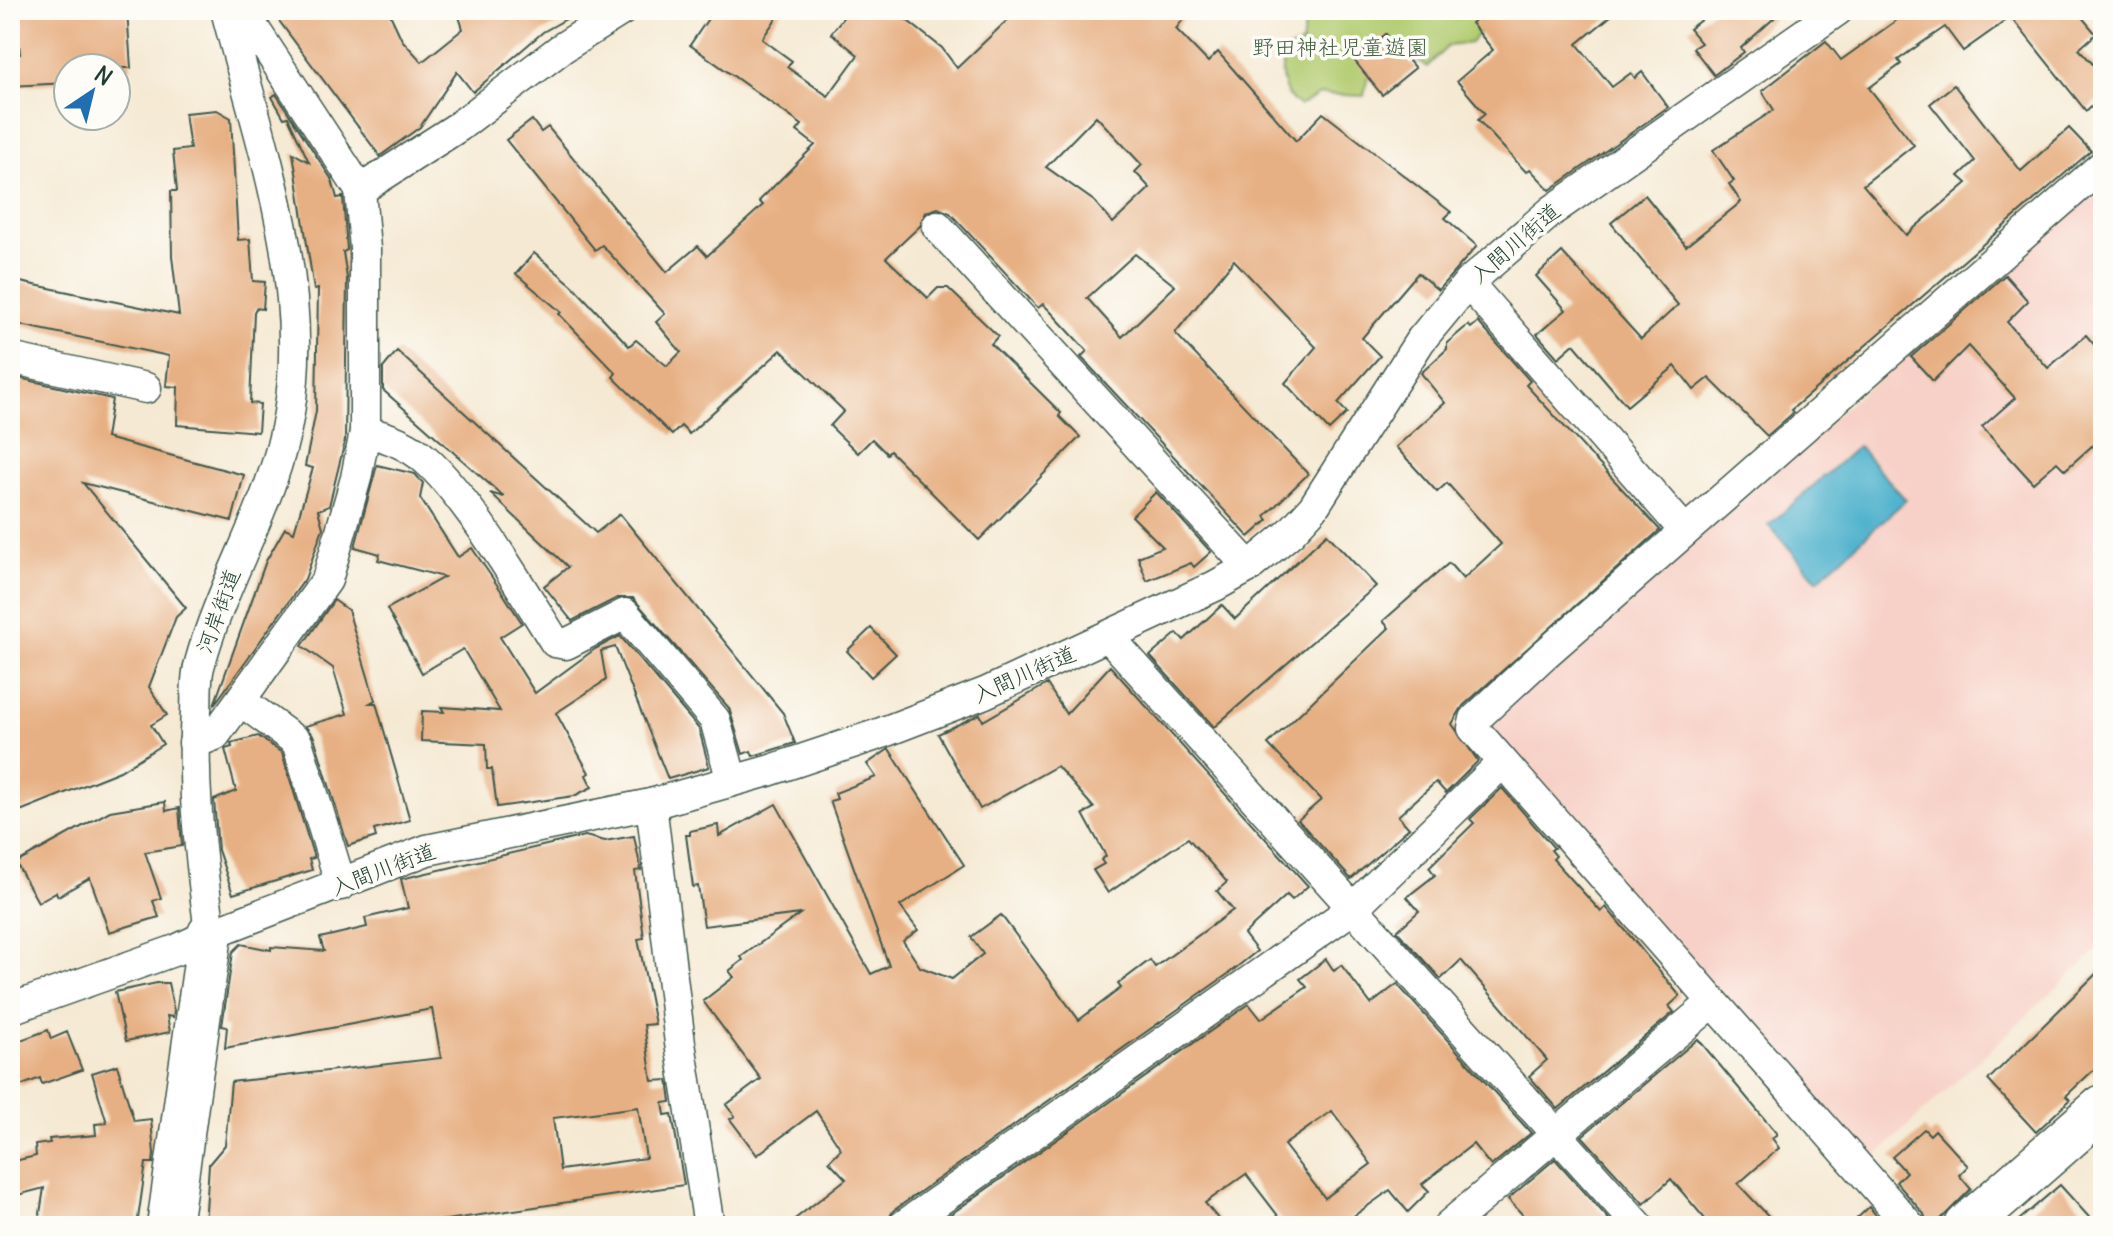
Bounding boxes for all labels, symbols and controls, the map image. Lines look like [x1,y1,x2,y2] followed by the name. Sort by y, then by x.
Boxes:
[1252,33,1428,61] park label: 野田神社児童遊園
[52,52,132,132] north arrow
[89,60,118,91] text: N
[1464,196,1566,290] street label: 入間川街道
[190,565,246,657] street label: 河岸街道
[968,639,1080,709] street label: 入間川街道
[327,836,439,902] street label: 入間川街道

